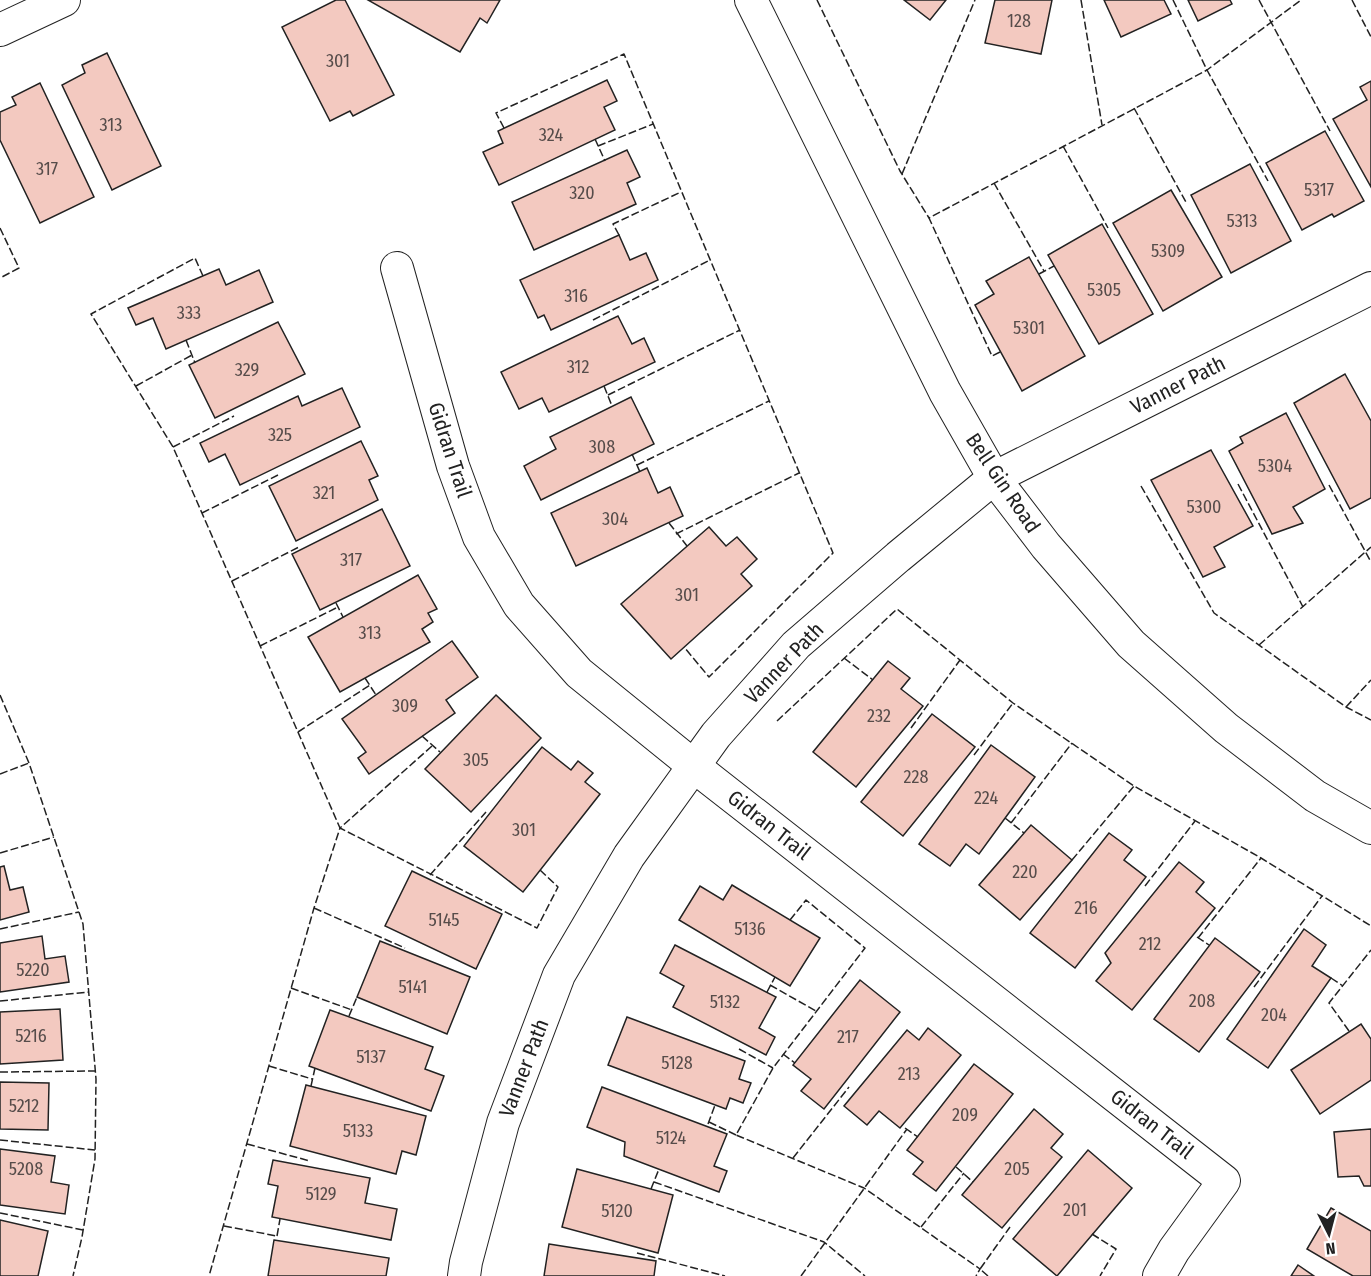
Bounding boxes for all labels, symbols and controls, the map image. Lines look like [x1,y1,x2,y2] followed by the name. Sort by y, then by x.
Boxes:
[1007,10,1031,32] house number: 128
[326,50,350,72] house number: 301
[100,114,122,136] house number: 313
[539,124,563,146] house number: 324
[36,158,58,180] house number: 317
[1304,179,1334,201] house number: 5317
[569,182,595,204] house number: 320
[1227,210,1257,232] house number: 5313
[1151,240,1185,262] house number: 5309
[1087,279,1121,301] house number: 5305
[564,285,588,307] house number: 316
[177,302,201,324] house number: 333
[1013,317,1045,339] house number: 5301
[1126,350,1230,420] street label: Vanner Path
[567,356,589,378] house number: 312
[235,359,259,381] house number: 329
[422,399,478,501] street label: Gidran Trail
[268,424,292,446] house number: 325
[960,428,1046,538] street label: Bell Gin Road
[589,436,615,458] house number: 308
[1258,455,1292,477] house number: 5304
[313,482,335,504] house number: 321
[1186,496,1222,518] house number: 5300
[602,508,628,530] house number: 304
[340,549,362,571] house number: 317
[675,584,699,606] house number: 301
[739,617,829,709] street label: Vanner Path
[359,622,381,644] house number: 313
[392,695,418,717] house number: 309
[867,705,891,727] house number: 232
[463,749,489,771] house number: 305
[904,766,928,788] house number: 228
[722,784,816,866] street label: Gidran Trail
[974,787,998,809] house number: 224
[512,819,536,841] house number: 301
[1012,861,1038,883] house number: 220
[1074,897,1098,919] house number: 216
[428,909,460,931] house number: 5145
[734,918,766,940] house number: 5136
[1139,933,1161,955] house number: 212
[16,959,50,981] house number: 5220
[398,976,428,998] house number: 5141
[1189,990,1215,1012] house number: 208
[710,991,740,1013] house number: 5132
[1261,1004,1287,1026] house number: 204
[493,1015,555,1121] street label: Vanner Path
[15,1025,47,1047] house number: 5216
[837,1026,859,1048] house number: 217
[356,1046,386,1068] house number: 5137
[661,1052,693,1074] house number: 5128
[898,1063,920,1085] house number: 213
[1105,1083,1199,1165] street label: Gidran Trail
[9,1095,39,1117] house number: 5212
[952,1104,978,1126] house number: 209
[343,1120,373,1142] house number: 5133
[656,1127,687,1149] house number: 5124
[9,1158,43,1180] house number: 5208
[1004,1158,1030,1180] house number: 205
[306,1183,336,1205] house number: 5129
[1063,1199,1087,1221] house number: 201
[601,1200,633,1222] house number: 5120
[1299,1204,1359,1264] north arrow
[1325,1238,1336,1258] text: N

